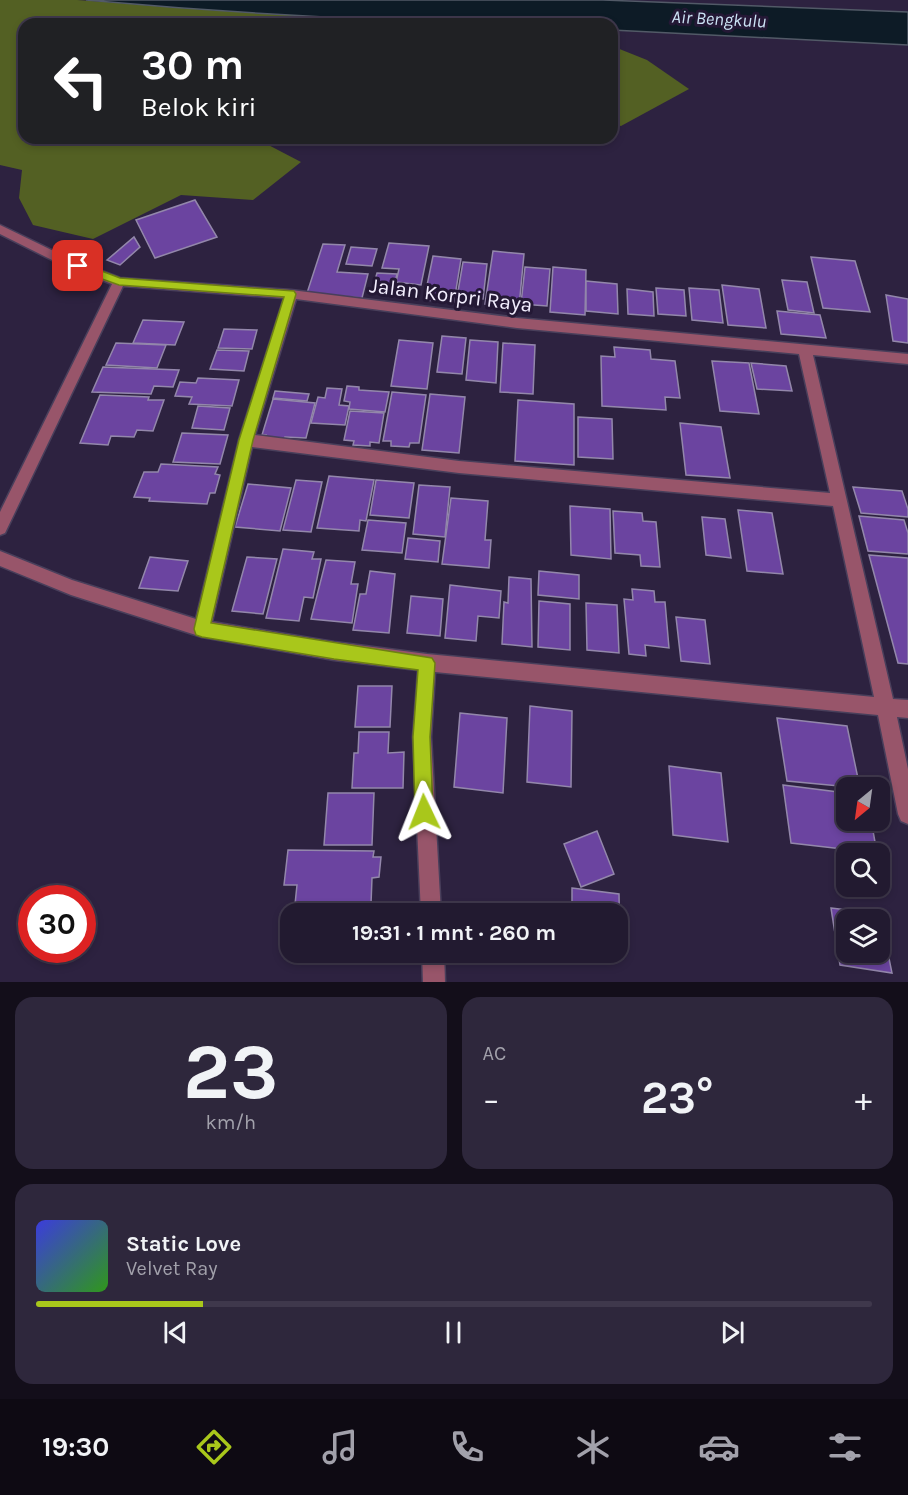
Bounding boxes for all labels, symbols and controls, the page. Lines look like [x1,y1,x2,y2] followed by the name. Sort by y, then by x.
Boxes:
[671,6,767,32] water label: Air Bengkulu
[141,40,244,90] text: 30 m
[42,42,120,120] icon: left
[141,91,257,123] text: Belok kiri
[52,240,103,291] pin
[61,249,94,282] icon: arrive
[368,273,534,317] street label: Jalan Korpri Raya
[836,777,890,831] north arrow
[836,777,890,963] map controls
[392,780,456,844] position arrow
[836,843,890,897] button: search
[18,885,96,963] speed limit sign: 30
[836,909,890,963] button: layers
[352,920,556,946] text: 19:31 · 1 mnt · 260 m
[183,1026,279,1118] text: 23
[483,1042,506,1065] text: AC
[641,1072,714,1124] text: 23°
[483,1080,500,1118] text: −
[855,1080,872,1118] text: +
[205,1111,256,1134] text: km/h
[126,1231,241,1257] text: Static Love
[126,1257,218,1280] text: Velvet Ray
[159,1316,192,1349] icon: previous
[437,1316,470,1349] icon: pause
[716,1316,749,1349] icon: next
[193,1426,235,1468] icon: directions
[319,1426,361,1468] icon: music
[446,1426,488,1468] icon: phone
[572,1426,614,1468] icon: climate
[698,1426,740,1468] icon: car
[824,1426,866,1468] icon: filters
[42,1431,109,1463] text: 19:30

